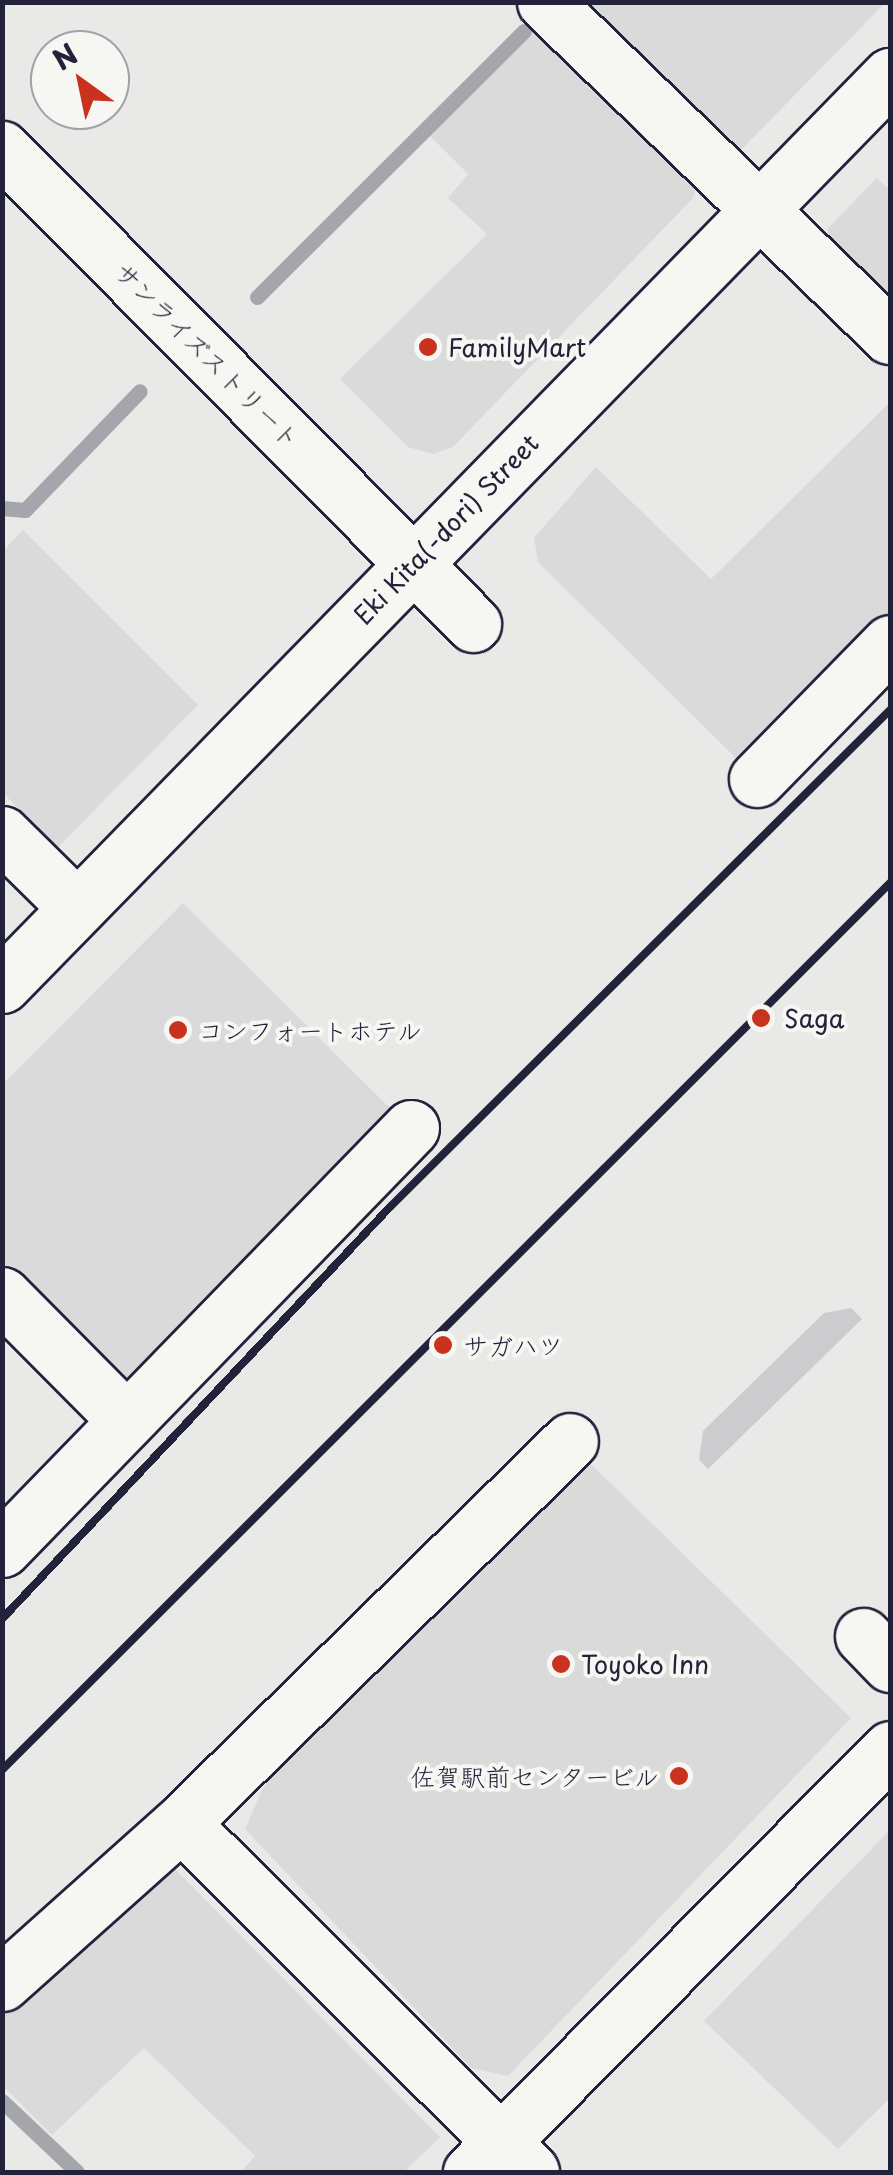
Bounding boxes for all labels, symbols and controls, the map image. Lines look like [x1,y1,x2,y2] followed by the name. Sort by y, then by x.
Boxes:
[30,30,130,130] north arrow
[43,32,85,80] text: N
[109,256,307,454] street label: サンライズストリート
[448,332,586,362] place label: FamilyMart
[417,336,439,358] marker: FamilyMart
[347,427,545,631] street label: Eki Kita(-dori) Street
[784,1003,844,1033] place label: Saga
[748,1005,774,1031] marker: Saga
[198,1015,423,1045] place label: コンフォートホテル
[167,1019,189,1041] marker: コンフォートホテル
[463,1330,563,1360] place label: サガハツ
[432,1334,454,1356] marker: サガハツ
[581,1649,711,1679] place label: Toyoko Inn
[550,1653,572,1675] marker: Toyoko Inn
[409,1761,659,1791] place label: 佐賀駅前センタービル
[668,1765,690,1787] marker: 佐賀駅前センタービル

